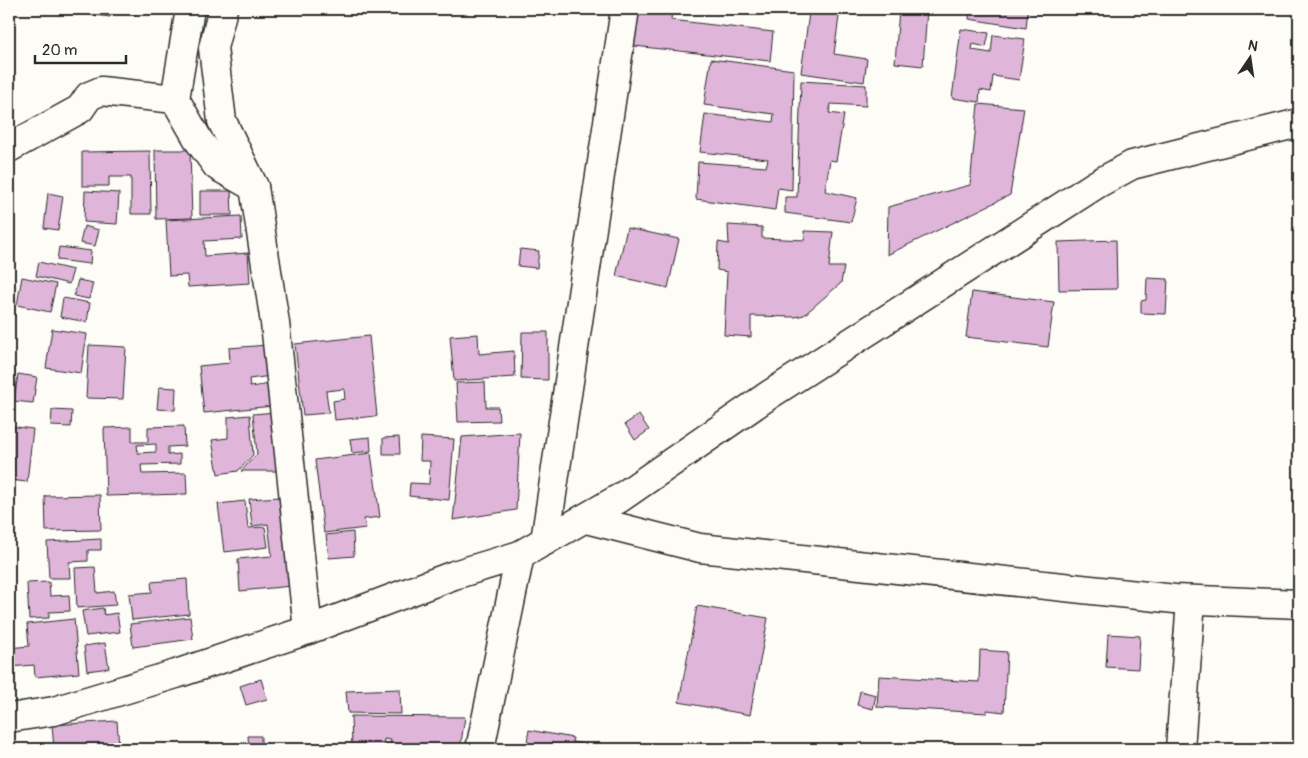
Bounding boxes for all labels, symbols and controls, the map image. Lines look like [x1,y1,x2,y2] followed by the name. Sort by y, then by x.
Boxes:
[35,32,126,64] scale bar
[1226,32,1276,82] north arrow
[1246,36,1259,55] text: N
[42,41,77,60] text: 20 m

